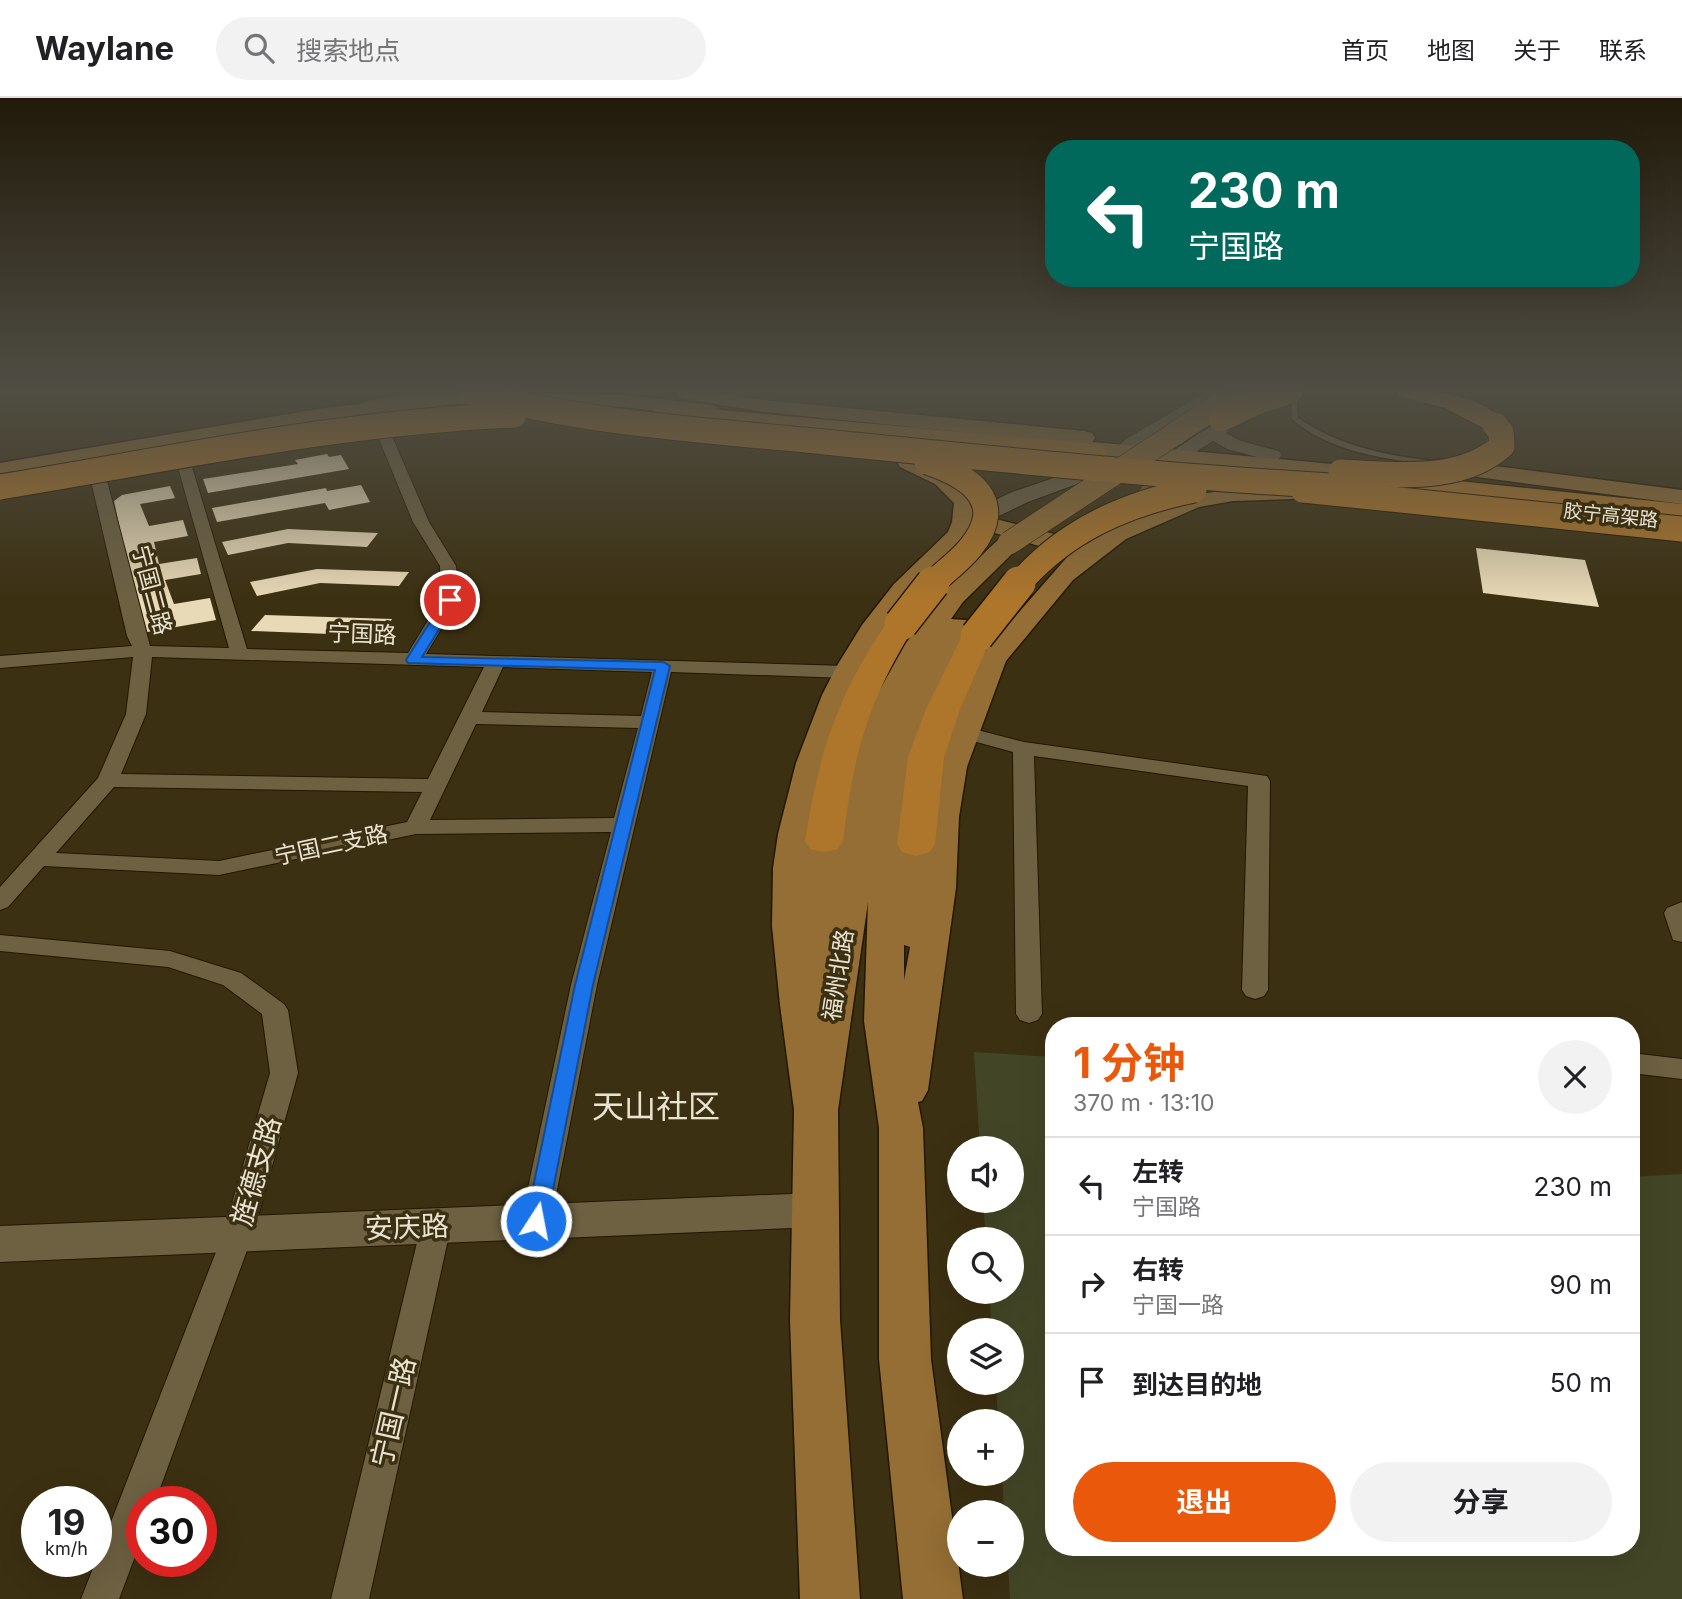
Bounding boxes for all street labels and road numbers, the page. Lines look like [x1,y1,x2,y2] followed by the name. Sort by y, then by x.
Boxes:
[1562,499,1659,532] street label: 胶宁高架路
[127,542,177,638] street label: 宁国二路
[327,619,397,649] street label: 宁国路
[272,819,390,871] street label: 宁国二支路
[817,927,859,1023] street label: 福州北路
[224,1112,288,1230] street label: 旌德支路
[364,1209,450,1245] street label: 安庆路
[364,1354,422,1470] street label: 宁国一路

